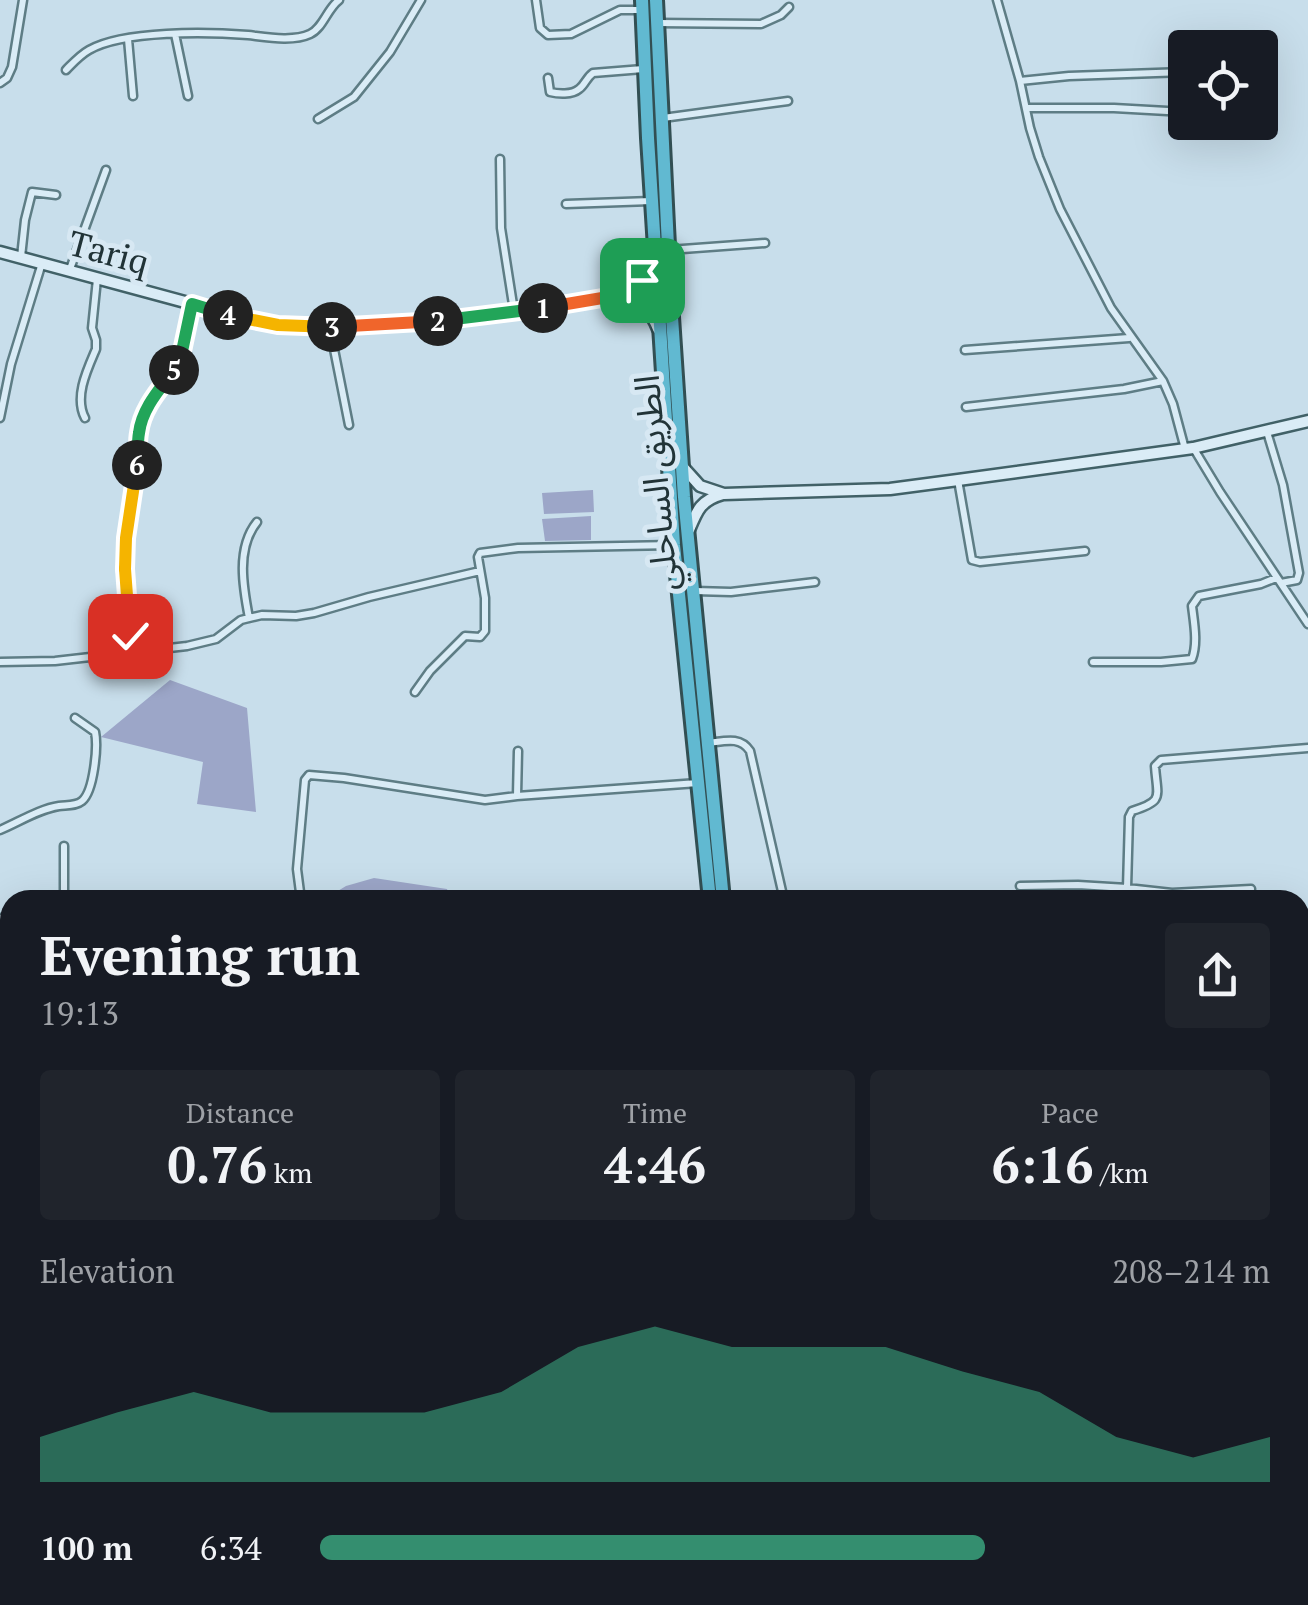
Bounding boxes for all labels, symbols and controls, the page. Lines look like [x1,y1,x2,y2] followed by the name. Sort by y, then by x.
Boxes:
[1168,30,1278,140] map controls
[1168,30,1278,140] button: locate
[64,219,154,285] street label: Tariq
[600,238,685,323] pin
[615,253,670,308] icon: arrive
[518,283,568,333] pin: 1
[535,289,551,326] text: 1
[203,290,253,340] pin: 4
[220,296,236,333] text: 4
[413,296,463,346] pin: 2
[307,302,357,352] pin: 3
[430,302,446,339] text: 2
[324,308,340,345] text: 3
[149,345,199,395] pin: 5
[166,351,182,388] text: 5
[623,373,692,593] street label: الطريق الساحلي
[112,440,162,490] pin: 6
[129,446,145,483] text: 6
[88,594,173,679] pin
[103,609,158,664] icon: check
[40,918,360,991] text: Evening run
[1165,923,1270,1028] button: share
[40,992,119,1034] text: 19:13
[186,1094,294,1131] text: Distance
[623,1094,687,1131] text: Time
[1041,1094,1099,1131] text: Pace
[168,1131,267,1197] text: 0.76
[604,1131,706,1197] text: 4:46
[992,1131,1093,1197] text: 6:16
[267,1154,312,1191] text: km
[1093,1154,1148,1191] text: /km
[40,1250,174,1292] text: Elevation
[1112,1250,1270,1292] text: 208–214 m
[40,1527,132,1569] text: 100 m
[200,1527,262,1569] text: 6:34

